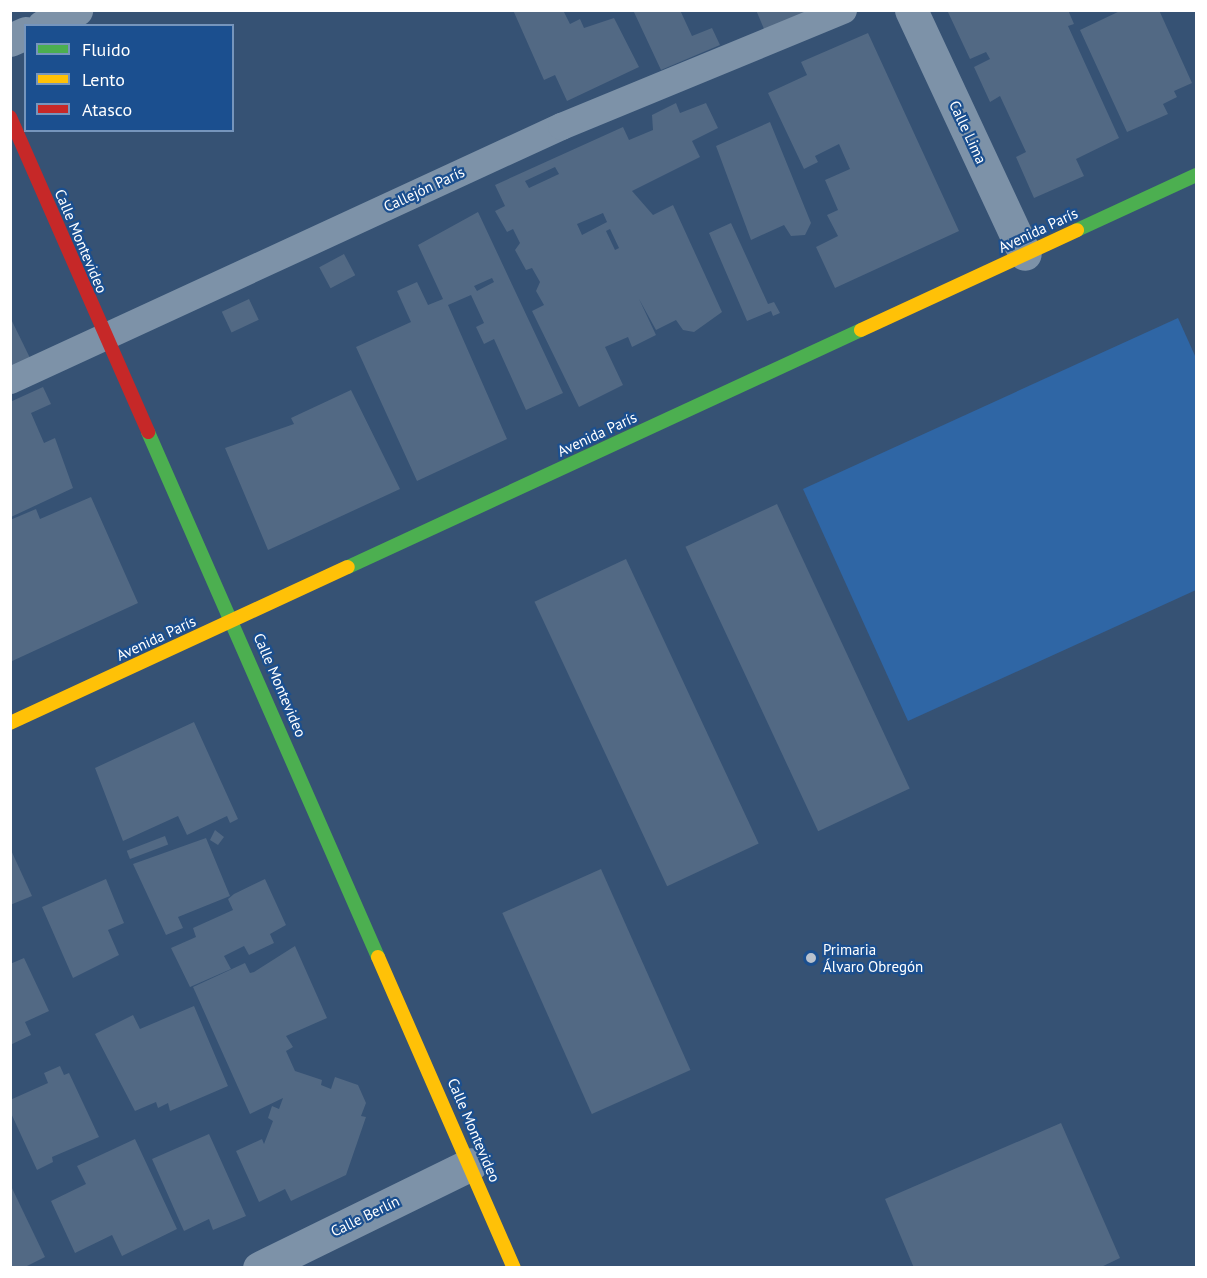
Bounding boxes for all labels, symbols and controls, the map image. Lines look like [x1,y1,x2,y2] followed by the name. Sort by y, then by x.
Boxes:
[24,24,234,132] legend
[82,38,130,61] text: Fluido
[82,68,125,91] text: Lento
[82,98,132,121] text: Atasco
[946,98,990,166] street label: Calle Lima
[381,162,467,216] street label: Callejón París
[51,186,111,296] street label: Calle Montevideo
[995,204,1081,256] street label: Avenida París
[554,408,640,460] street label: Avenida París
[113,612,199,664] street label: Avenida París
[250,630,310,740] street label: Calle Montevideo
[823,940,923,975] place label: Primaria Álvaro Obregón
[804,951,818,965] marker: Primaria Álvaro Obregón
[444,1075,504,1185] street label: Calle Montevideo
[328,1192,402,1240] street label: Calle Berlín

